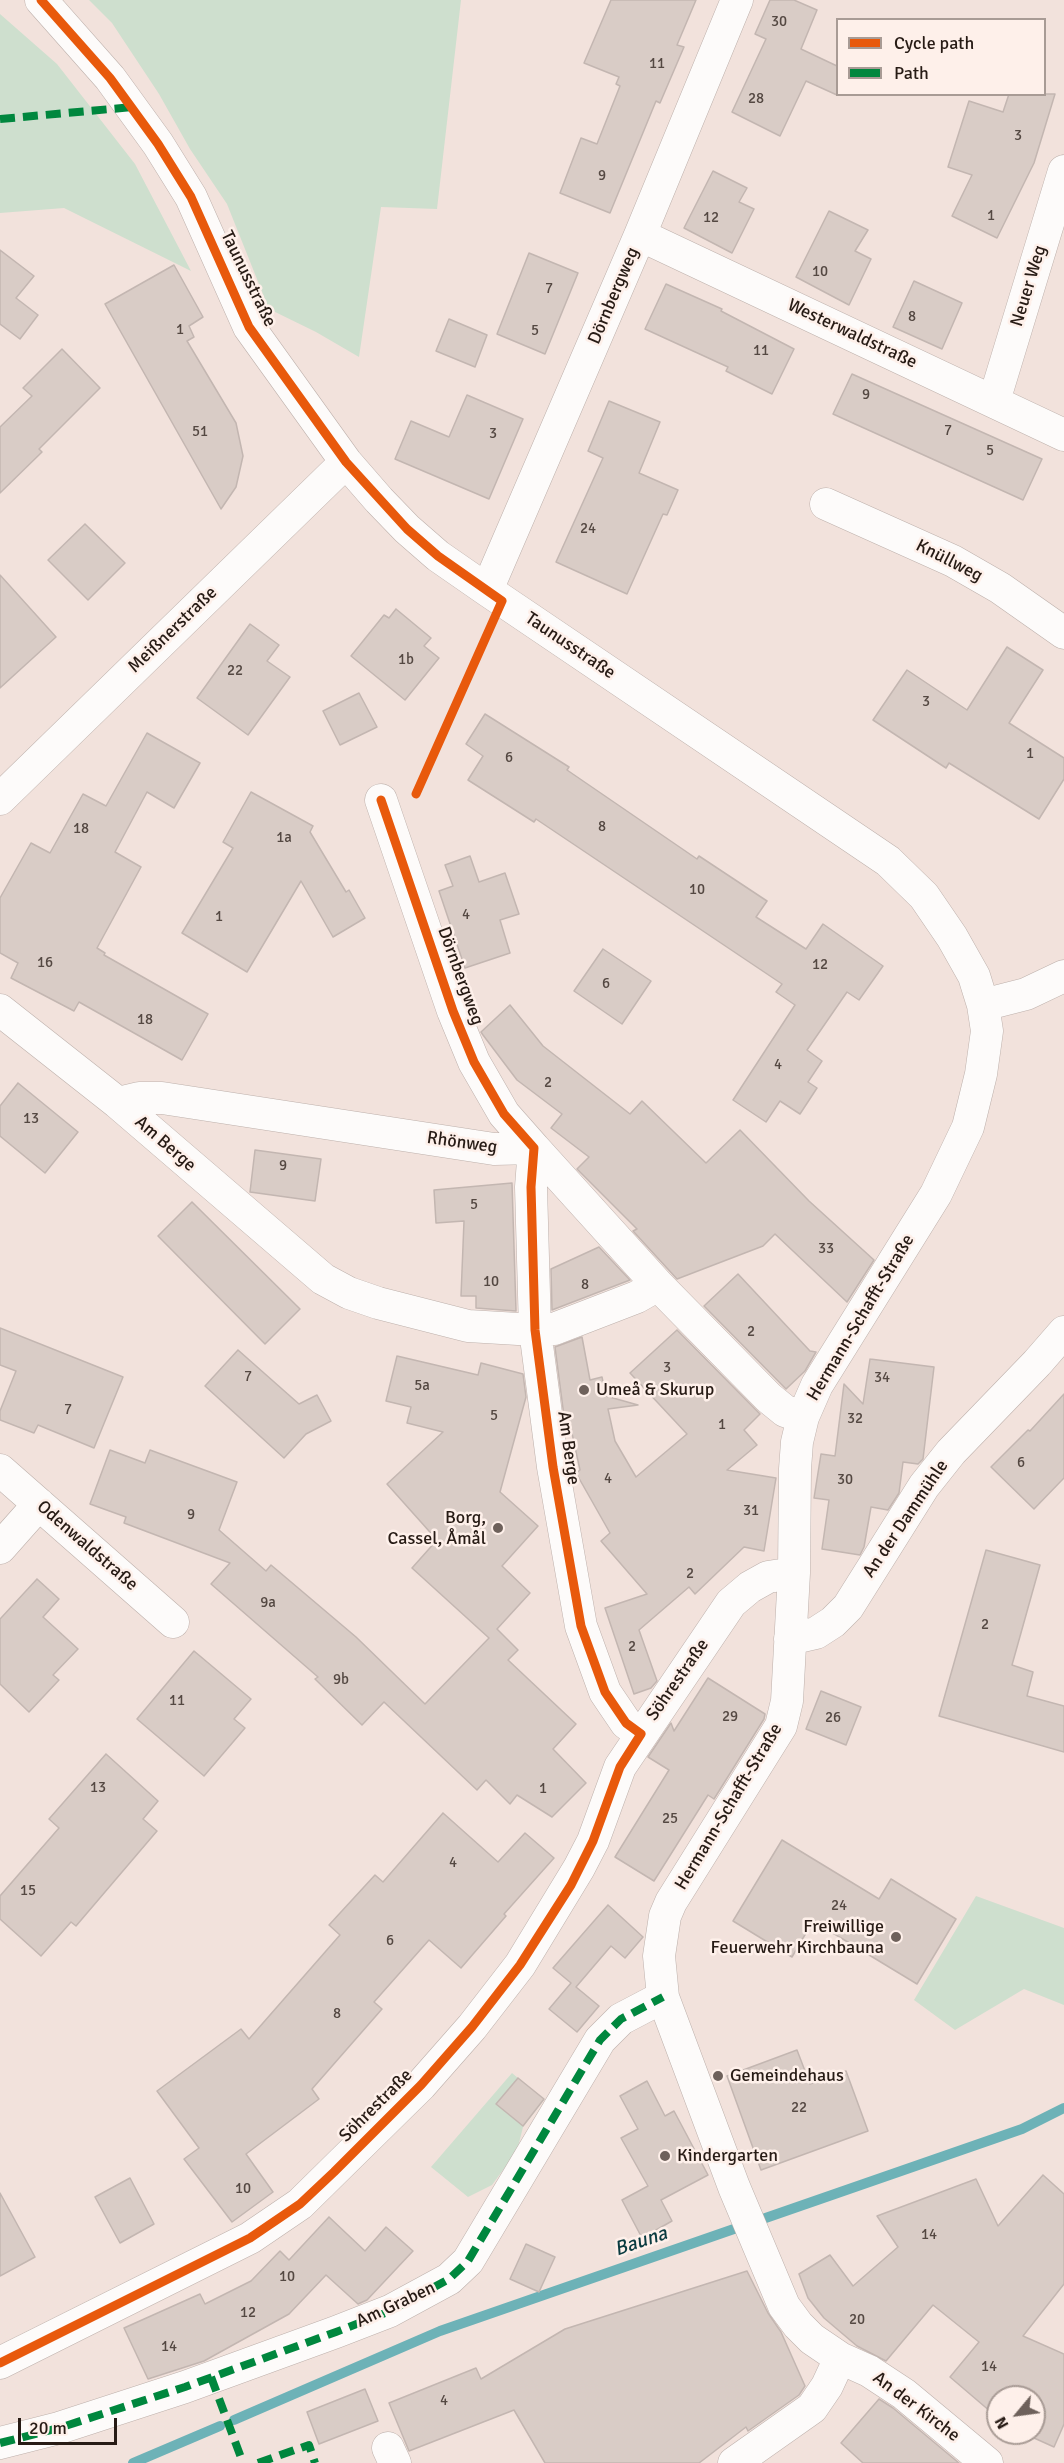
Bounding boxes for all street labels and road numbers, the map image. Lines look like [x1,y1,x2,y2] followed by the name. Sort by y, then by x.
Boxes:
[215,227,281,331] street label: Taunusstraße
[1006,243,1052,329] street label: Neuer Weg
[584,244,644,348] street label: Dörnbergweg
[784,295,920,373] street label: Westerwaldstraße
[912,535,986,587] street label: Knüllweg
[124,582,222,678] street label: Meißnerstraße
[521,608,619,684] street label: Taunusstraße
[432,924,488,1028] street label: Dörnbergweg
[130,1112,200,1176] street label: Am Berge
[425,1127,499,1159] street label: Rhönweg
[803,1231,919,1405] street label: Hermann-Schafft-Straße
[552,1410,584,1486] street label: Am Berge
[859,1456,953,1582] street label: An der Dammühle
[32,1496,142,1596] street label: Odenwaldstraße
[642,1635,714,1725] street label: Söhrestraße
[671,1720,787,1894] street label: Hermann-Schafft-Straße
[335,2065,417,2147] street label: Söhrestraße
[353,2277,439,2333] street label: Am Graben
[868,2367,964,2447] street label: An der Kirche

